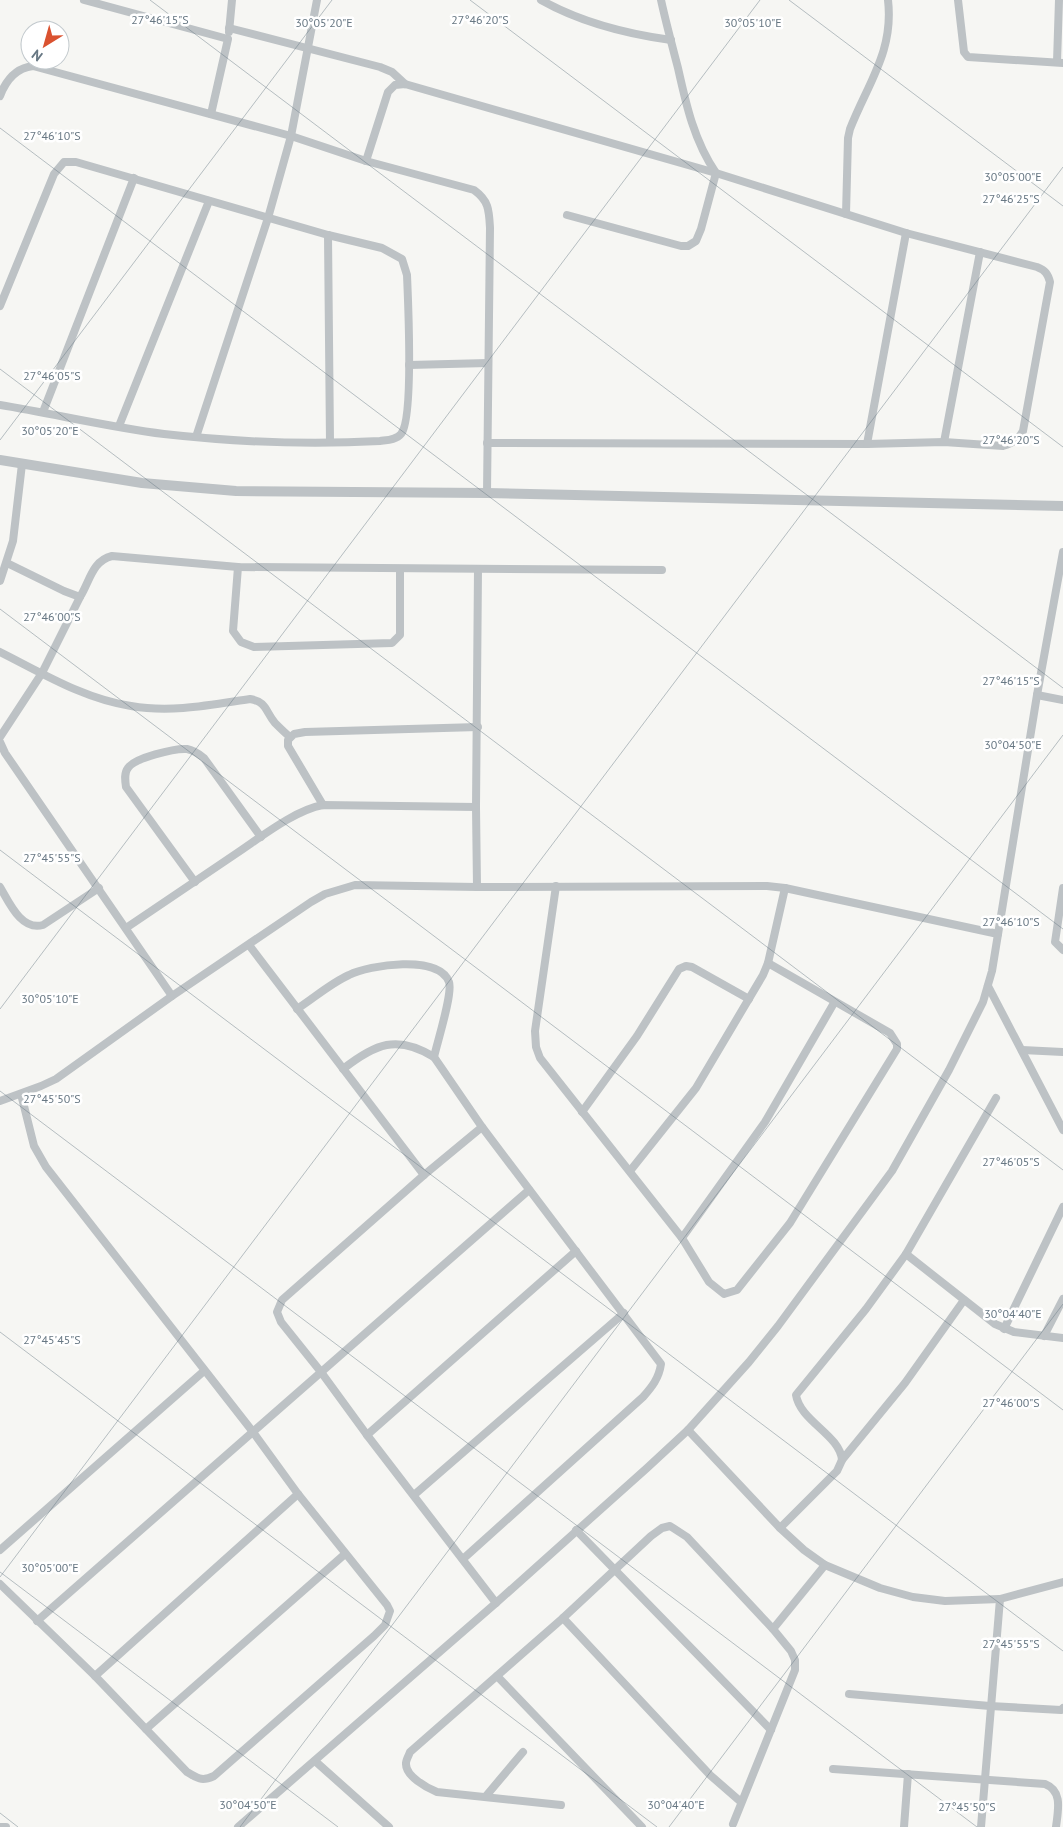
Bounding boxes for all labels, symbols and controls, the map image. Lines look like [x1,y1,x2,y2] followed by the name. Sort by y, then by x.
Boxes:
[131,12,189,27] text: 27°46'15"S
[451,12,509,27] text: 27°46'20"S
[295,15,353,30] text: 30°05'20"E
[724,15,782,30] text: 30°05'10"E
[20,20,70,70] north arrow
[28,45,46,65] text: N
[23,128,81,143] text: 27°46'10"S
[984,169,1042,184] text: 30°05'00"E
[982,191,1040,206] text: 27°46'25"S
[23,368,81,383] text: 27°46'05"S
[21,423,79,438] text: 30°05'20"E
[982,432,1040,447] text: 27°46'20"S
[23,609,81,624] text: 27°46'00"S
[982,673,1040,688] text: 27°46'15"S
[984,737,1042,752] text: 30°04'50"E
[23,850,81,865] text: 27°45'55"S
[982,914,1040,929] text: 27°46'10"S
[21,991,79,1006] text: 30°05'10"E
[23,1091,81,1106] text: 27°45'50"S
[982,1154,1040,1169] text: 27°46'05"S
[984,1306,1042,1321] text: 30°04'40"E
[23,1332,81,1347] text: 27°45'45"S
[982,1395,1040,1410] text: 27°46'00"S
[21,1560,79,1575] text: 30°05'00"E
[982,1636,1040,1651] text: 27°45'55"S
[219,1797,277,1812] text: 30°04'50"E
[647,1797,705,1812] text: 30°04'40"E
[938,1799,996,1814] text: 27°45'50"S

